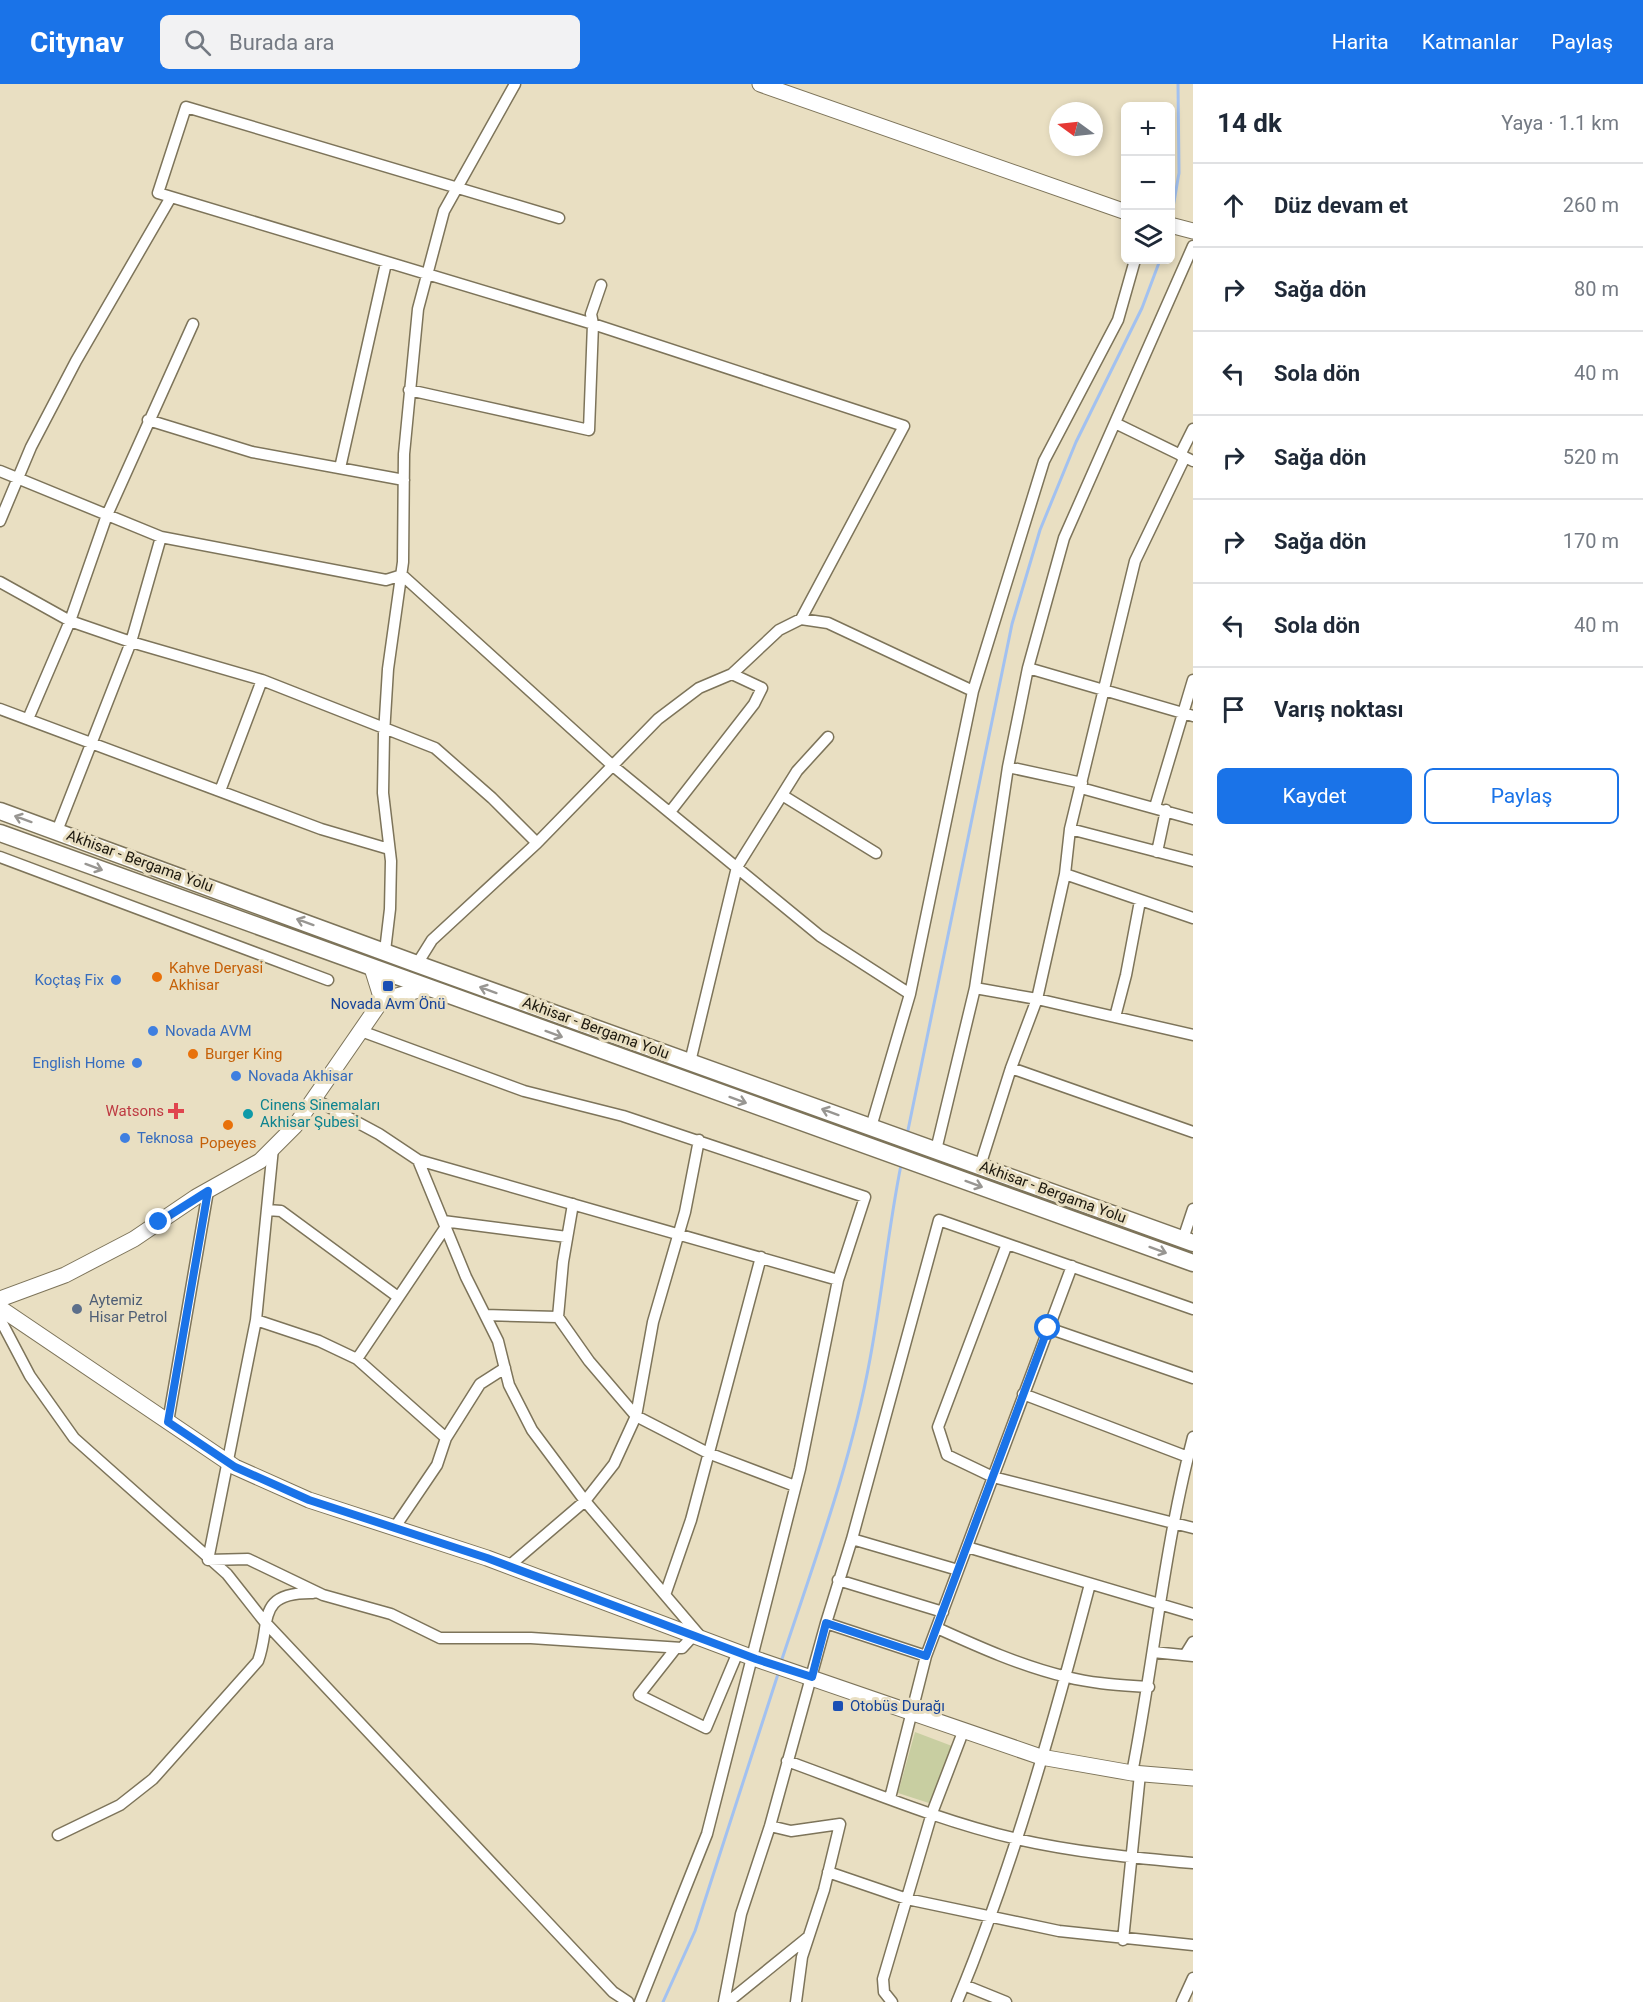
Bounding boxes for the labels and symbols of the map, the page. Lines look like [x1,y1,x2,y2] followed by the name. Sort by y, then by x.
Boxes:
[1049,102,1103,156] north arrow
[15,813,33,824] one-way arrow
[64,826,216,896] street label: Akhisar - Bergama Yolu
[85,863,103,874] one-way arrow
[296,915,315,926] one-way arrow
[169,959,263,994] place label: Kahve Deryasi Akhisar
[150,970,164,984] marker: Kahve Deryasi Akhisar
[34,971,105,989] place label: Koçtaş Fix
[109,973,123,987] marker: Koçtaş Fix
[381,979,395,993] marker: Novada Avm Önü
[479,983,498,994] one-way arrow
[520,993,672,1063] street label: Akhisar - Bergama Yolu
[330,995,446,1013] place label: Novada Avm Önü
[165,1022,252,1040] place label: Novada AVM
[146,1024,160,1038] marker: Novada AVM
[544,1029,563,1040] one-way arrow
[205,1045,283,1063] place label: Burger King
[186,1047,200,1061] marker: Burger King
[32,1054,125,1072] place label: English Home
[130,1056,144,1070] marker: English Home
[248,1067,353,1085] place label: Novada Akhisar
[229,1069,243,1083] marker: Novada Akhisar
[728,1095,747,1106] one-way arrow
[260,1096,380,1131] place label: Cinens Sinemaları Akhisar Şubesi
[106,1102,164,1120] place label: Watsons
[169,1104,183,1118] marker: Watsons
[821,1105,840,1116] one-way arrow
[241,1107,255,1121] marker: Cinens Sinemaları Akhisar Şubesi
[221,1118,235,1132] marker: Popeyes
[137,1129,194,1147] place label: Teknosa
[118,1131,132,1145] marker: Teknosa
[200,1134,256,1152] place label: Popeyes
[977,1157,1129,1227] street label: Akhisar - Bergama Yolu
[964,1180,983,1191] one-way arrow
[145,1208,171,1234] route end
[1148,1246,1167,1257] one-way arrow
[89,1291,167,1326] place label: Aytemiz Hisar Petrol
[70,1302,84,1316] marker: Aytemiz Hisar Petrol
[1034,1314,1060,1340] route start
[850,1697,945,1715] place label: Otobüs Durağı
[831,1699,845,1713] marker: Otobüs Durağı

